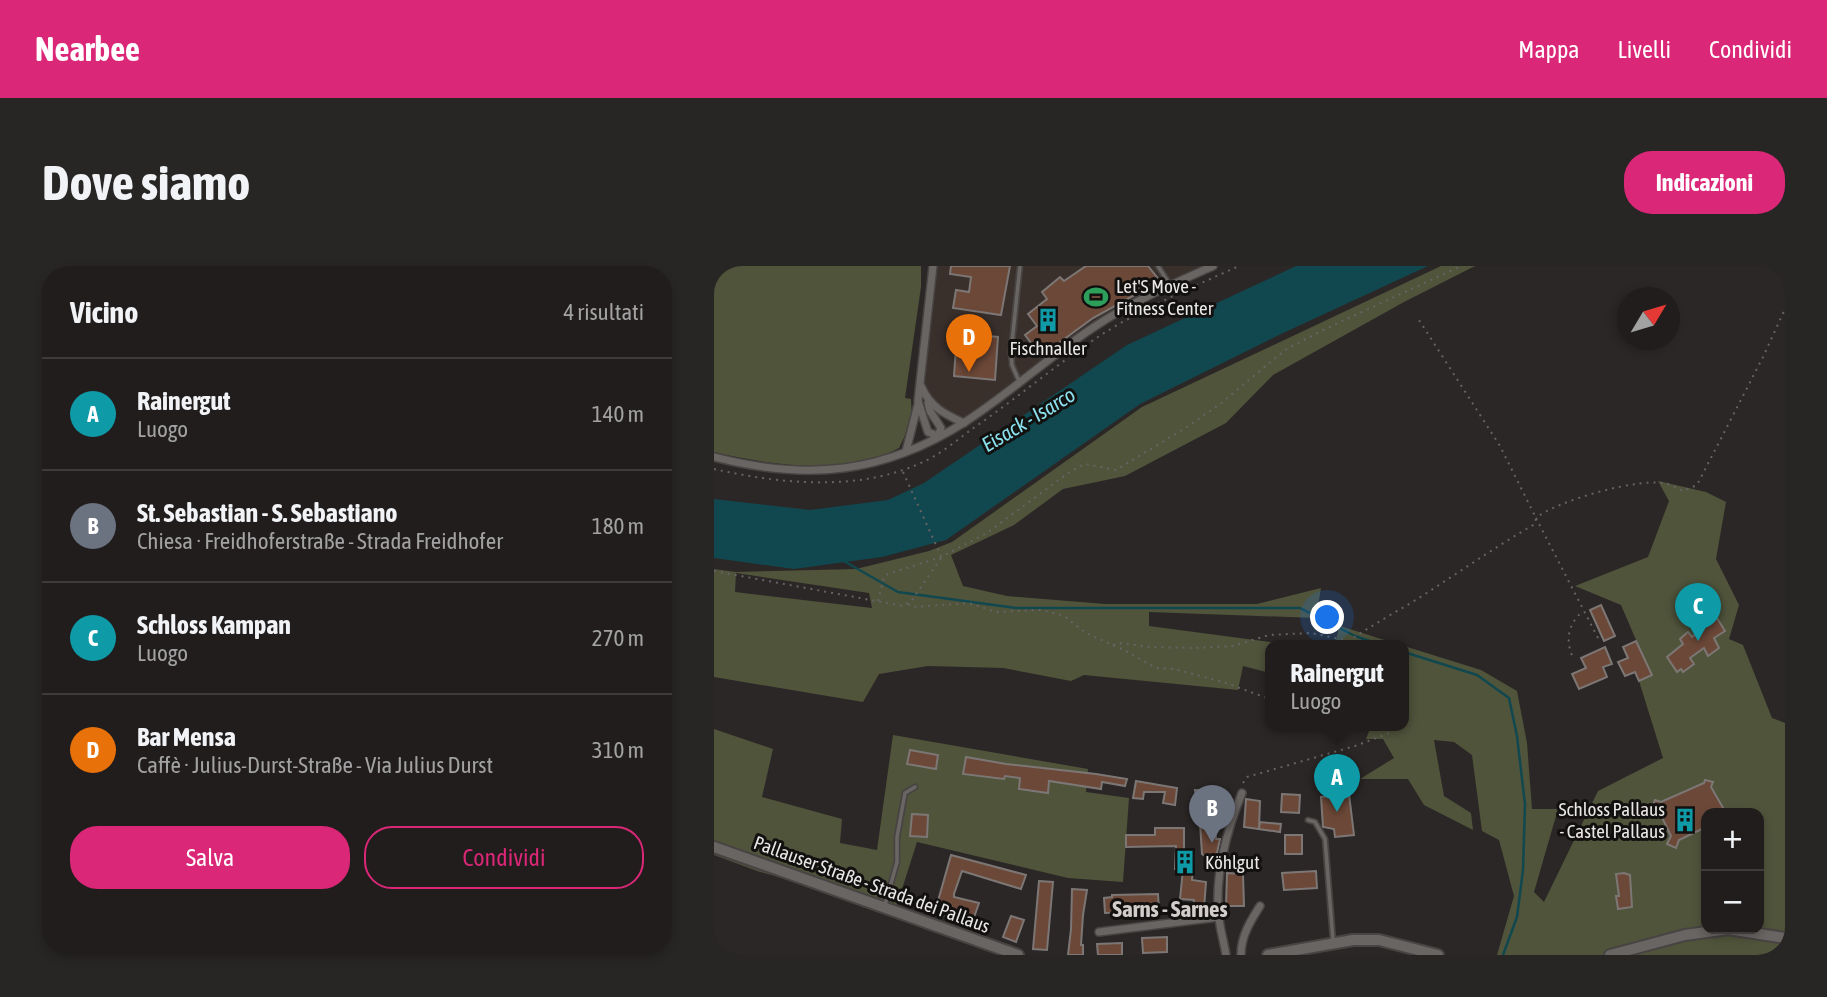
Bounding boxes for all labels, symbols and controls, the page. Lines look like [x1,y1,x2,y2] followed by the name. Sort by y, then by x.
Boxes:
[35,30,140,68] text: Nearbee
[1518,36,1579,63] text: Mappa
[1617,36,1671,63] text: Livelli
[1709,36,1792,63] text: Condividi
[1624,151,1785,214] button: Indicazioni
[42,154,250,210] text: Dove siamo
[1116,275,1214,319] place label: Let'S Move - Fitness Center
[1082,283,1110,311] sports icon: Let'S Move - Fitness Center
[1617,287,1680,350] north arrow
[70,295,138,329] text: Vicino
[563,299,644,325] text: 4 risultati
[1034,306,1062,334] building icon: Fischnaller
[946,314,992,372] pin: D
[1009,337,1087,359] place label: Fischnaller
[977,382,1079,456] water label: Eisack - Isarco
[137,386,231,416] text: Rainergut
[87,401,99,427] text: A
[592,401,644,427] text: 140 m
[137,416,188,442] text: Luogo
[137,498,398,528] text: St. Sebastian - S. Sebastiano
[88,513,98,539] text: B
[592,513,644,539] text: 180 m
[137,528,503,554] text: Chiesa · Freidhoferstraße - Strada Freidhofer
[1675,583,1721,641] pin: C
[1310,600,1344,634] your location
[137,610,291,640] text: Schloss Kampan
[88,625,98,651] text: C
[592,625,644,651] text: 270 m
[137,640,188,666] text: Luogo
[1265,640,1409,731] popup
[1290,658,1384,688] text: Rainergut
[1290,688,1341,714] text: Luogo
[137,722,236,752] text: Bar Mensa
[87,737,99,763] text: D
[592,737,644,763] text: 310 m
[137,752,493,778] text: Caffè · Julius-Durst-Straße - Via Julius Durst
[1314,754,1360,812] pin: A
[1189,785,1235,843] pin: B
[1558,798,1665,842] place label: Schloss Pallaus - Castel Pallaus
[1671,806,1699,834] building icon: Schloss Pallaus - Castel Pallaus
[1701,808,1764,934] map controls
[1701,808,1764,871] button: +
[70,826,350,889] button: Salva
[364,826,644,889] button: Condividi
[751,831,993,937] street label: Pallauser Straße - Strada dei Pallaus
[1171,848,1199,876] building icon: Köhlgut
[1205,851,1260,873] place label: Köhlgut
[1701,871,1764,934] button: −
[1112,896,1228,922] district label: Sarns - Sarnes

